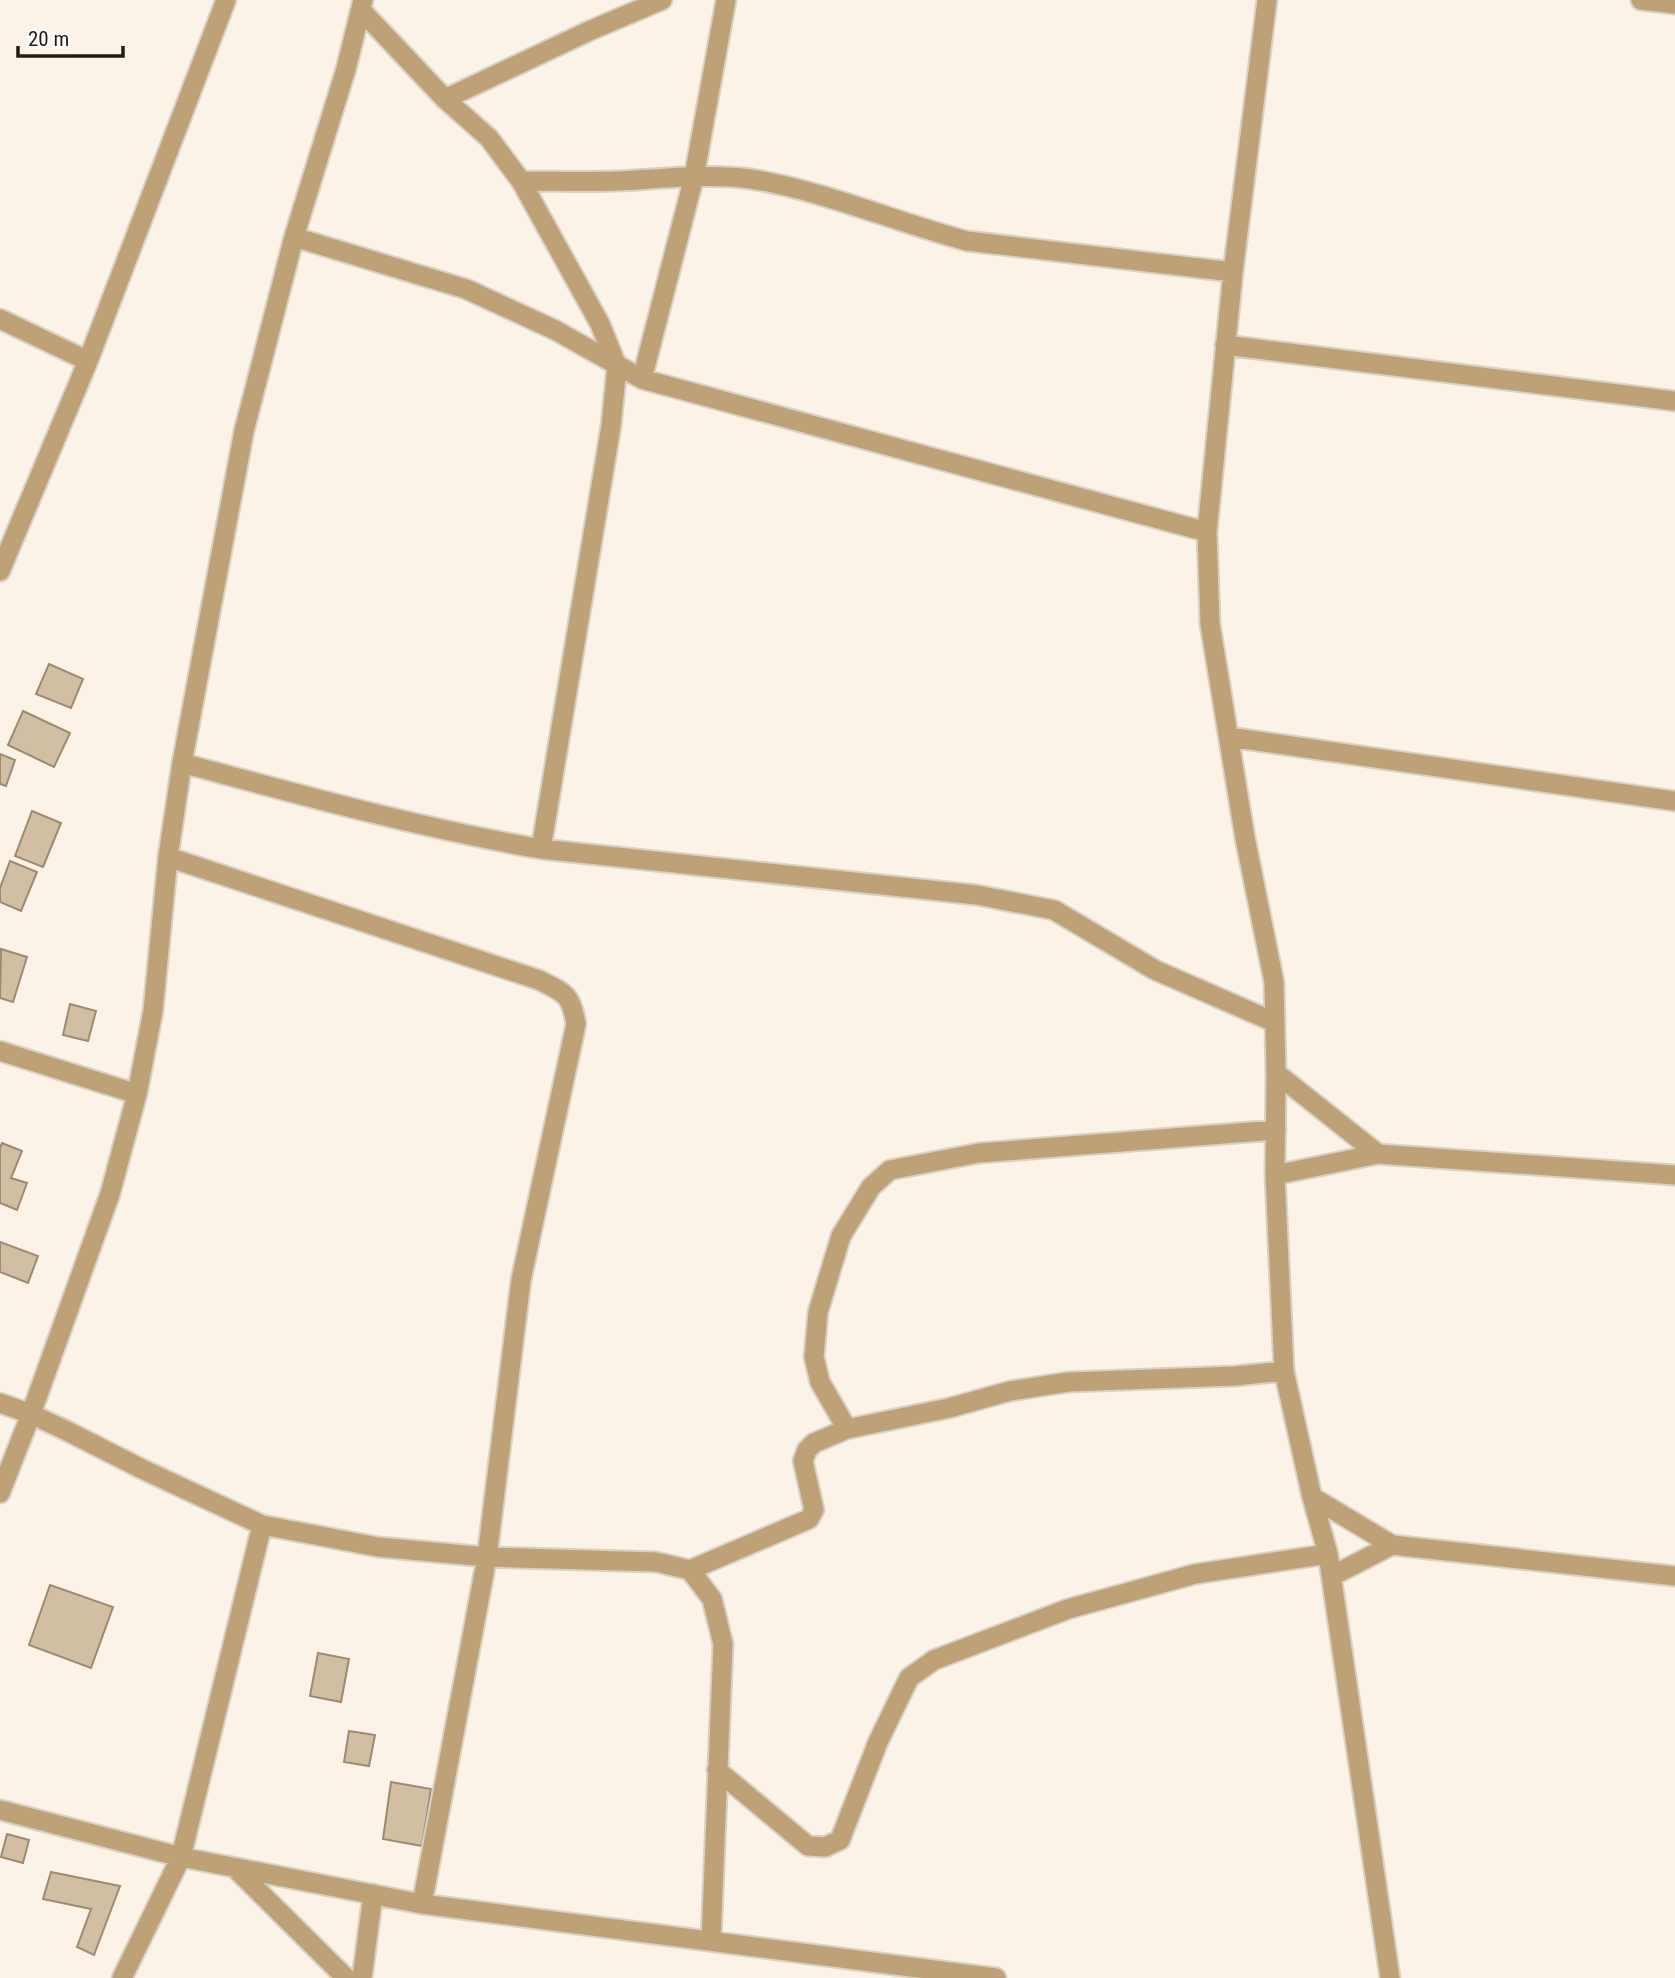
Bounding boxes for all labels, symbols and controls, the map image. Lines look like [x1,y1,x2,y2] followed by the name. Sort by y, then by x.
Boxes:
[18,14,122,58] scale bar
[28,27,69,51] text: 20 m

